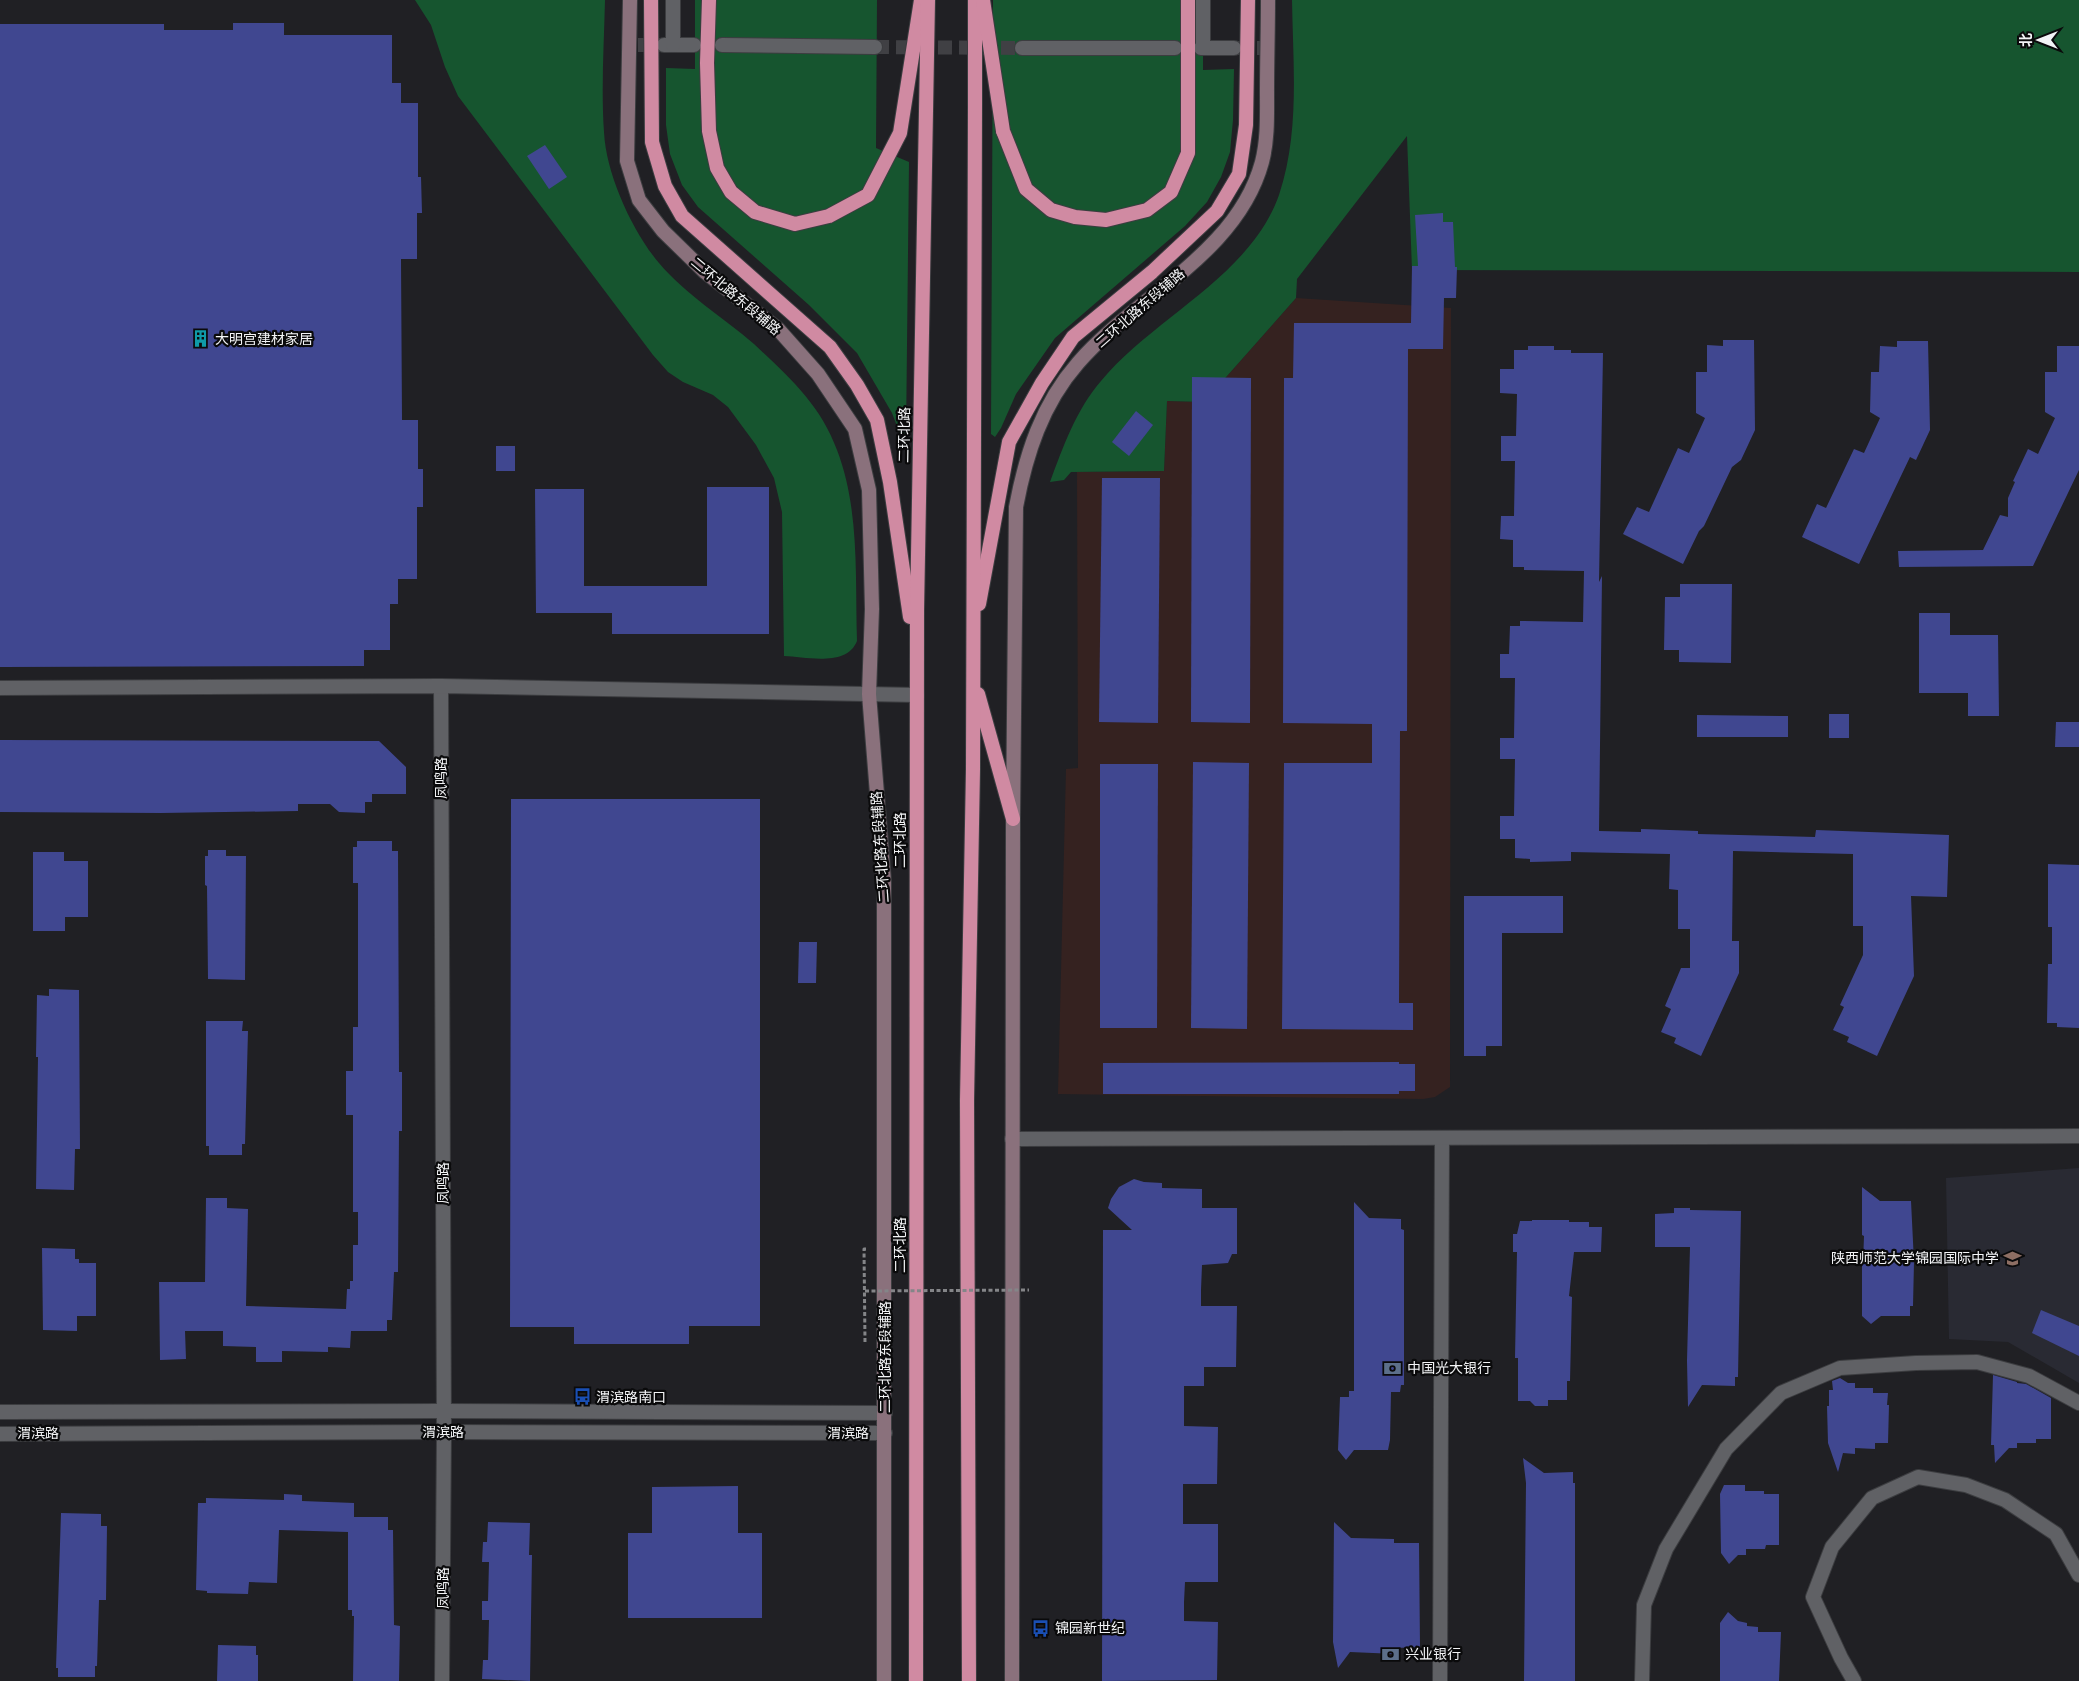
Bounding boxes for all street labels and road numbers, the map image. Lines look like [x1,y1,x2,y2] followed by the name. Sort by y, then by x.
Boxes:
[688,253,785,338] street label: 二环北路东段辅路
[1092,264,1188,351] street label: 二环北路东段辅路
[895,407,912,463] street label: 二环北路
[432,757,449,799] street label: 凤鸣路
[867,791,892,903] street label: 二环北路东段辅路
[891,812,908,868] street label: 二环北路
[434,1162,451,1204] street label: 凤鸣路
[891,1217,908,1273] street label: 二环北路
[876,1301,893,1413] street label: 二环北路东段辅路
[422,1423,464,1440] street label: 渭滨路
[17,1424,59,1441] street label: 渭滨路
[827,1424,869,1441] street label: 渭滨路
[434,1567,451,1609] street label: 凤鸣路

